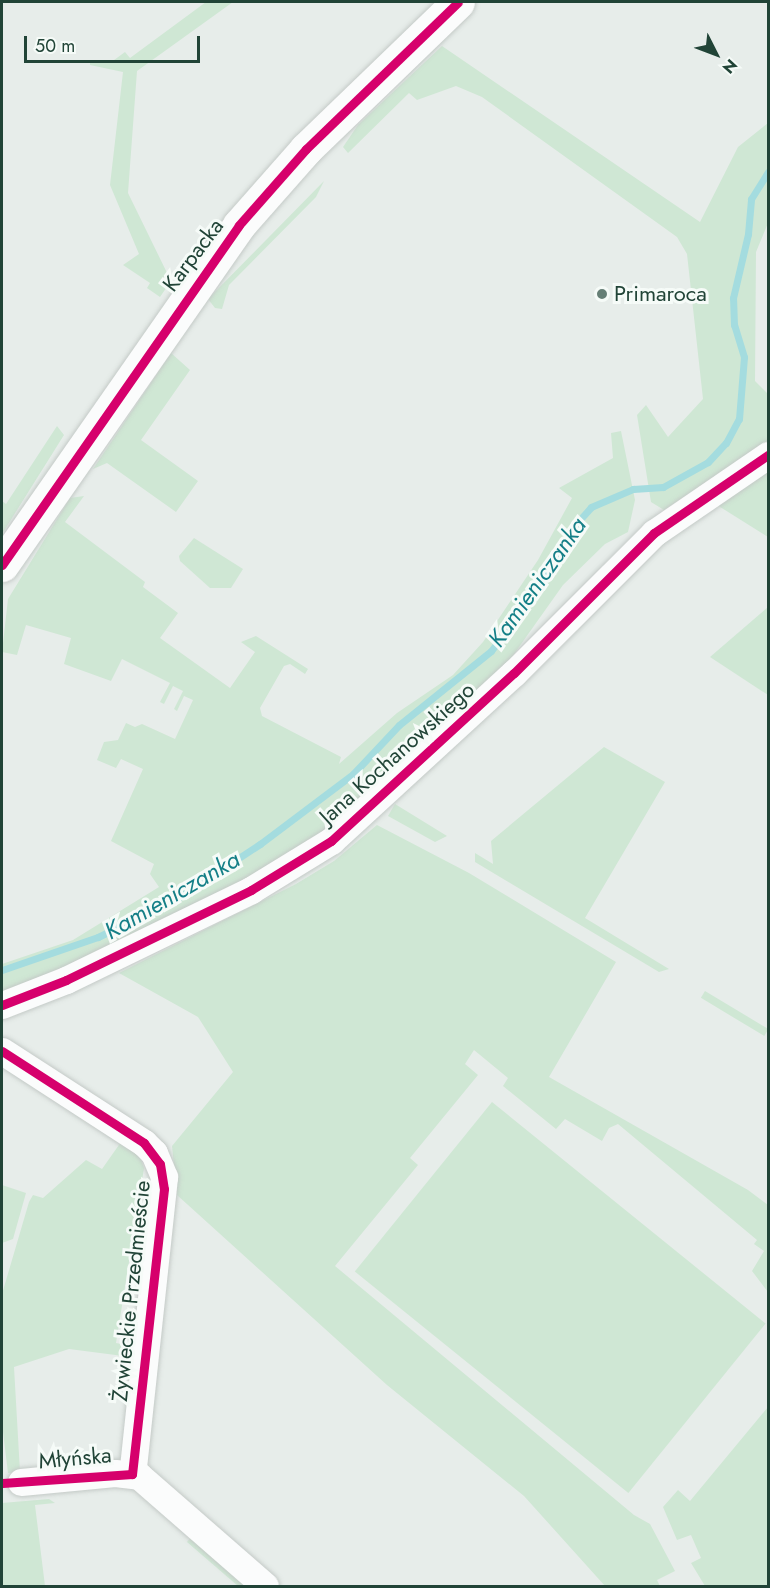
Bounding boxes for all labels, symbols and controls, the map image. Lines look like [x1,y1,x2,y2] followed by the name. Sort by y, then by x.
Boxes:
[27,24,202,62] scale bar
[686,24,746,84] north arrow
[35,33,75,59] text: 50 m
[717,54,743,79] text: N
[157,213,229,297] street label: Karpacka
[614,281,707,307] place label: Primaroca
[595,287,609,301] marker: Primaroca
[482,512,592,652] water label: Kamieniczanka
[314,676,480,830] street label: Jana Kochanowskiego
[99,845,245,945] water label: Kamieniczanka
[106,1179,156,1403] street label: Żywieckie Przedmieście
[37,1442,113,1474] street label: Młyńska

